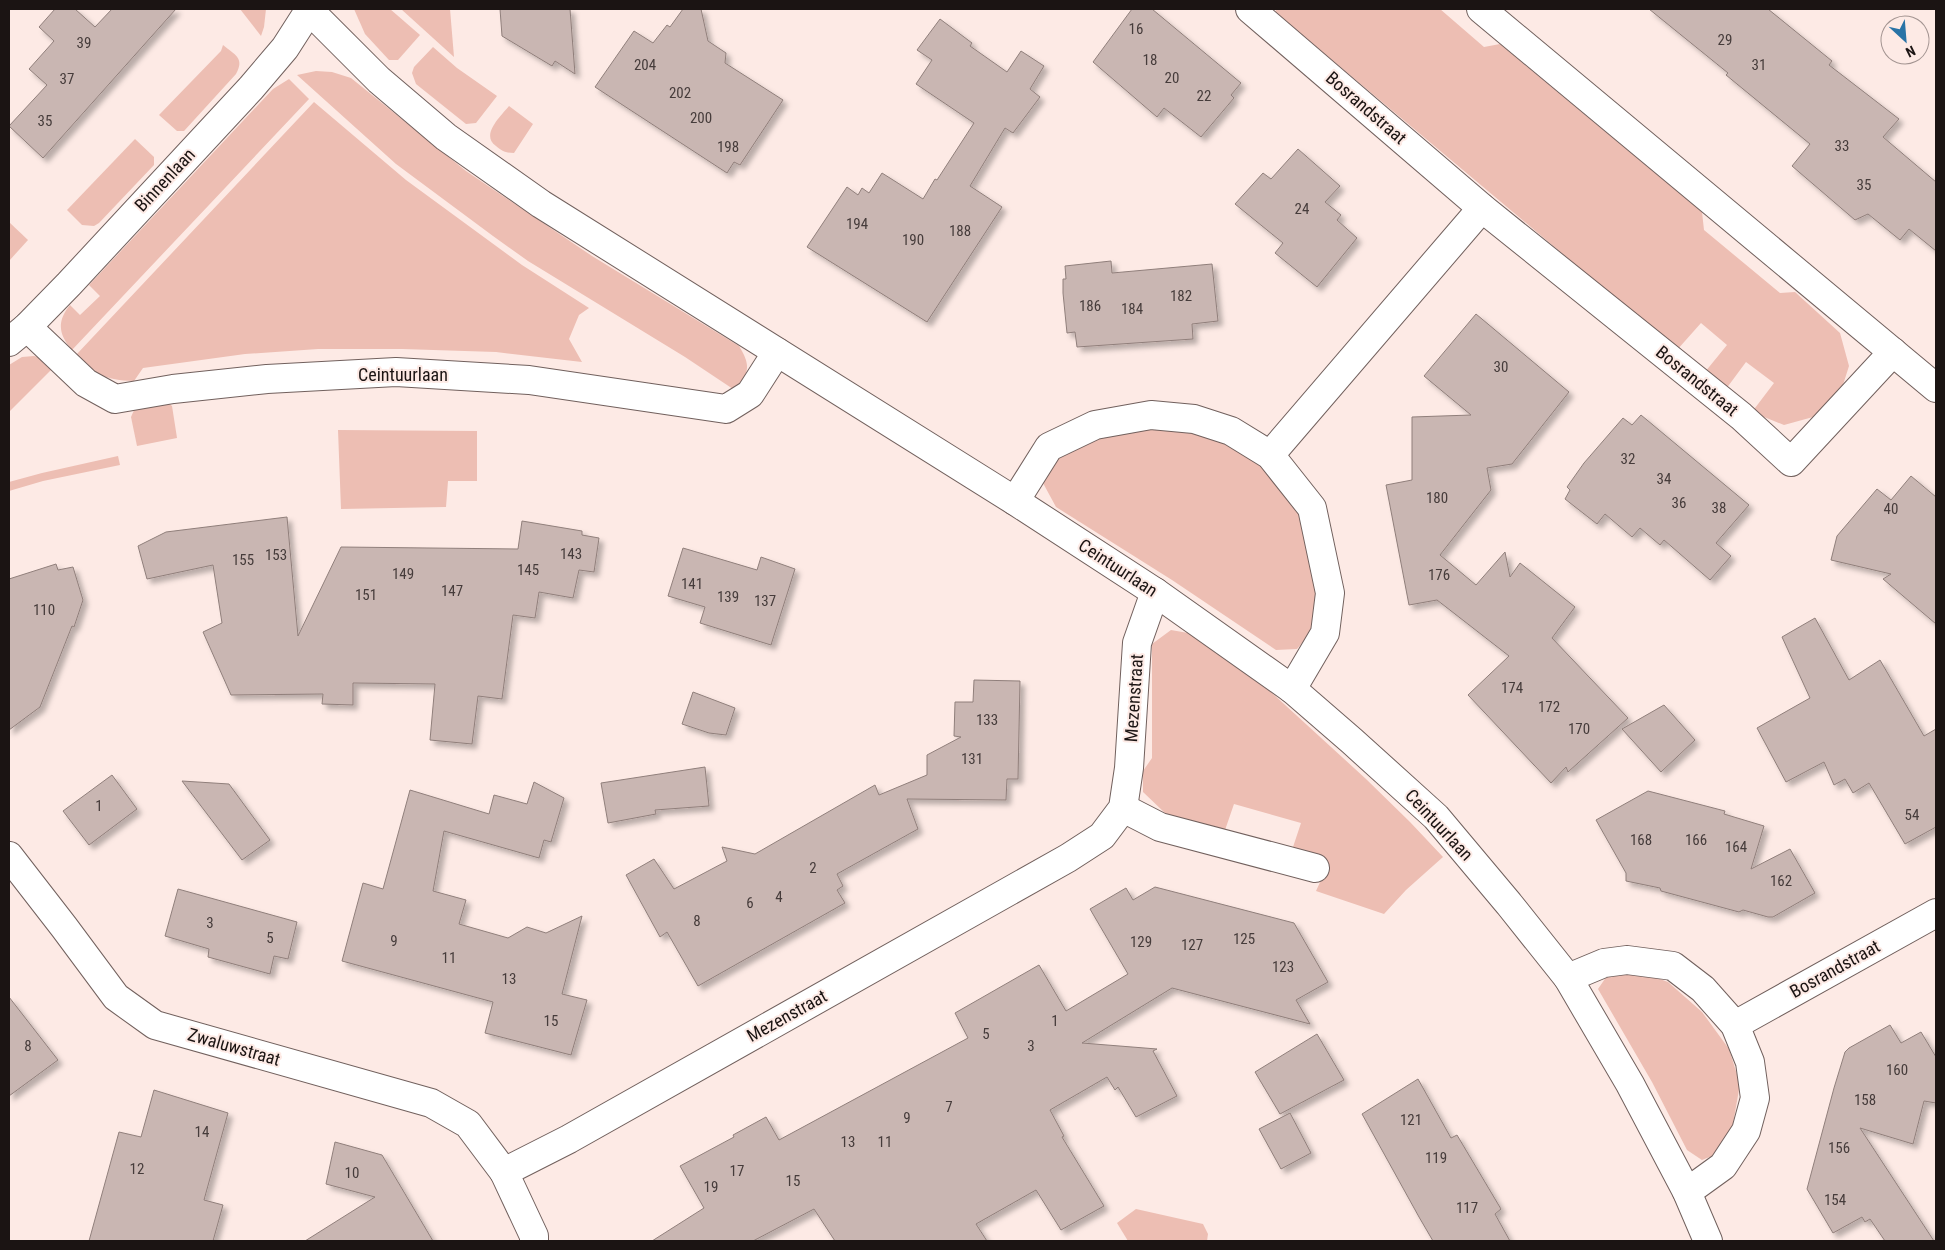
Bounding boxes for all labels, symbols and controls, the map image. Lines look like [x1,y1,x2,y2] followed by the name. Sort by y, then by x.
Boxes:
[1880,15,1930,65] north arrow
[1129,20,1143,38] house number: 16
[1718,31,1732,49] house number: 29
[77,34,91,52] house number: 39
[1903,43,1918,61] text: N
[1143,51,1157,69] house number: 18
[634,56,656,74] house number: 204
[1752,56,1766,74] house number: 31
[1322,67,1411,148] street label: Bosrandstraat
[1165,69,1179,87] house number: 20
[60,70,74,88] house number: 37
[669,84,691,102] house number: 202
[1197,87,1211,105] house number: 22
[690,109,712,127] house number: 200
[38,112,52,130] house number: 35
[1835,137,1849,155] house number: 33
[717,138,739,156] house number: 198
[130,144,199,216] street label: Binnenlaan
[1857,176,1871,194] house number: 35
[1295,200,1309,218] house number: 24
[846,215,868,233] house number: 194
[949,222,971,240] house number: 188
[902,231,924,249] house number: 190
[1170,287,1192,305] house number: 182
[1079,297,1101,315] house number: 186
[1121,300,1143,318] house number: 184
[1652,341,1743,420] street label: Bosrandstraat
[1494,358,1508,376] house number: 30
[358,364,448,385] street label: Ceintuurlaan
[1621,450,1635,468] house number: 32
[1657,470,1671,488] house number: 34
[1426,489,1448,507] house number: 180
[1672,494,1686,512] house number: 36
[1712,499,1726,517] house number: 38
[1884,500,1898,518] house number: 40
[1075,534,1162,601] street label: Ceintuurlaan
[560,545,582,563] house number: 143
[265,546,287,564] house number: 153
[232,551,254,569] house number: 155
[517,561,539,579] house number: 145
[392,565,414,583] house number: 149
[1428,566,1450,584] house number: 176
[681,575,703,593] house number: 141
[441,582,463,600] house number: 147
[355,586,377,604] house number: 151
[717,588,739,606] house number: 139
[754,592,776,610] house number: 137
[33,601,55,619] house number: 110
[1120,653,1147,743] street label: Mezenstraat
[1501,679,1523,697] house number: 174
[1538,698,1560,716] house number: 172
[976,711,998,729] house number: 133
[1568,720,1590,738] house number: 170
[961,750,983,768] house number: 131
[1401,785,1478,865] street label: Ceintuurlaan
[95,797,103,815] house number: 1
[1905,806,1919,824] house number: 54
[1630,831,1652,849] house number: 168
[1685,831,1707,849] house number: 166
[1725,838,1747,856] house number: 164
[809,859,817,877] house number: 2
[1770,872,1792,890] house number: 162
[775,888,783,906] house number: 4
[746,894,754,912] house number: 6
[693,912,701,930] house number: 8
[206,914,214,932] house number: 3
[266,929,274,947] house number: 5
[1233,930,1255,948] house number: 125
[390,932,398,950] house number: 9
[1130,933,1152,951] house number: 129
[1786,935,1883,1002] street label: Bosrandstraat
[1181,936,1203,954] house number: 127
[442,949,456,967] house number: 11
[1272,958,1294,976] house number: 123
[502,970,516,988] house number: 13
[743,985,830,1046] street label: Mezenstraat
[544,1012,558,1030] house number: 15
[1051,1012,1059,1030] house number: 1
[185,1023,283,1070] street label: Zwaluwstraat
[982,1025,990,1043] house number: 5
[24,1037,32,1055] house number: 8
[1027,1037,1035,1055] house number: 3
[1886,1061,1908,1079] house number: 160
[1854,1091,1876,1109] house number: 158
[945,1098,953,1116] house number: 7
[903,1109,911,1127] house number: 9
[1400,1111,1422,1129] house number: 121
[195,1123,209,1141] house number: 14
[841,1133,855,1151] house number: 13
[878,1133,892,1151] house number: 11
[1828,1139,1850,1157] house number: 156
[1425,1149,1447,1167] house number: 119
[130,1160,144,1178] house number: 12
[730,1162,744,1180] house number: 17
[345,1164,359,1182] house number: 10
[786,1172,800,1190] house number: 15
[704,1178,718,1196] house number: 19
[1824,1191,1846,1209] house number: 154
[1456,1199,1478,1217] house number: 117

